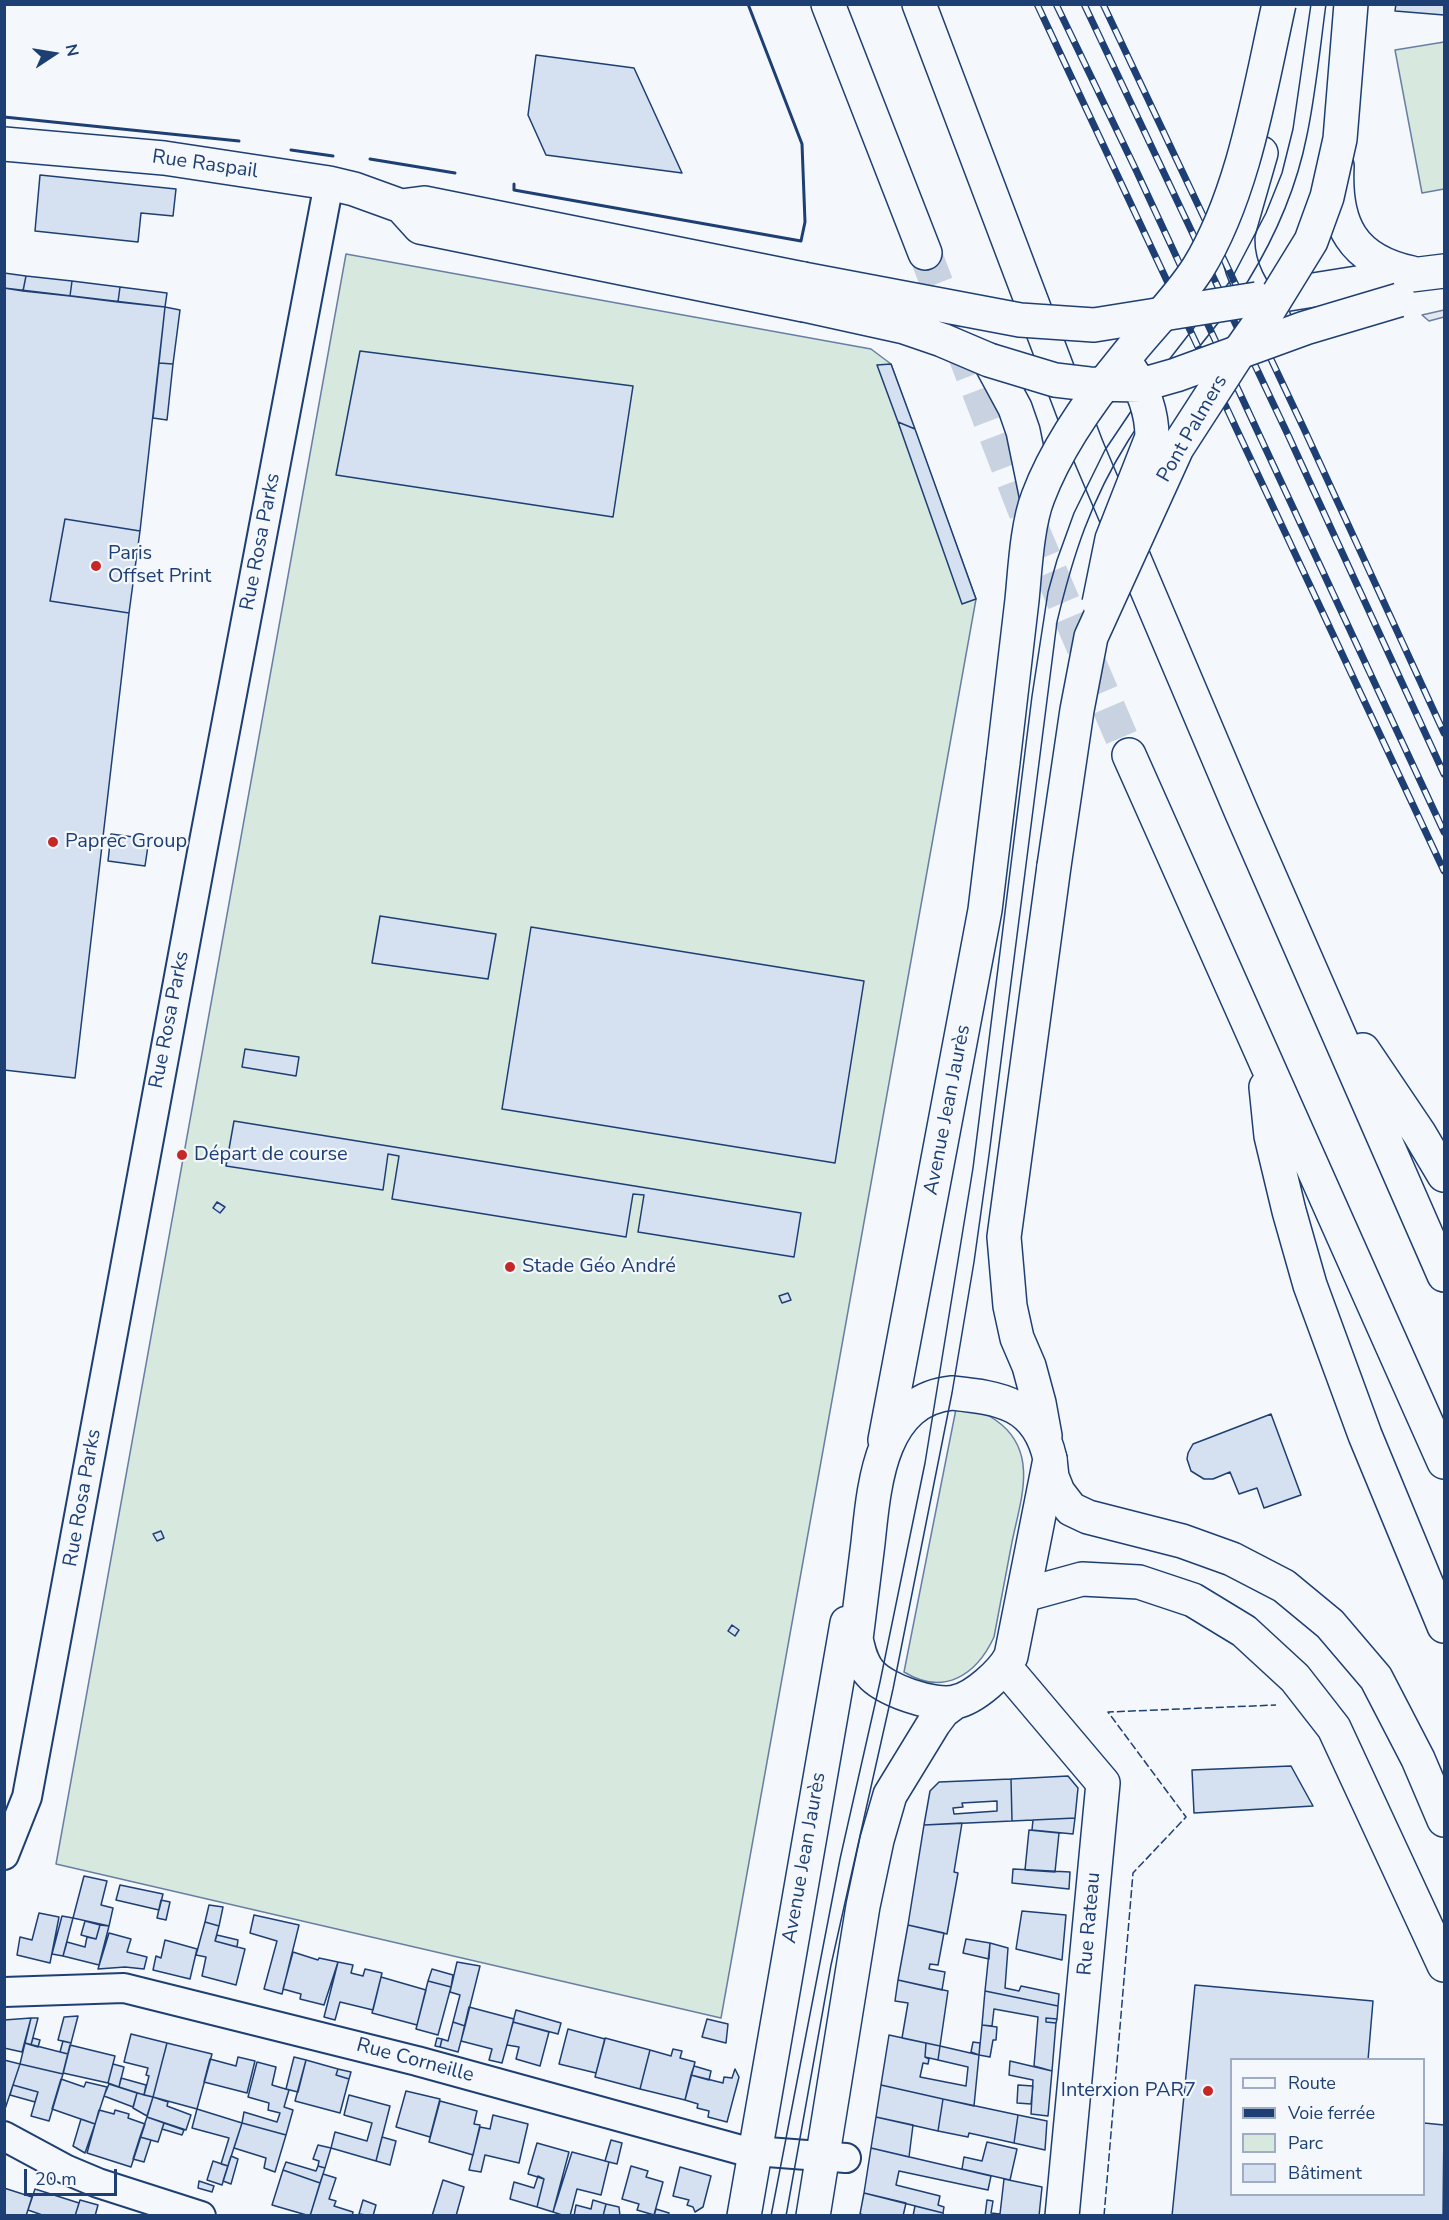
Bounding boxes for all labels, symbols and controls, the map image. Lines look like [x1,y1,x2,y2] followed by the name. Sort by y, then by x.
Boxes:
[24,24,84,84] north arrow
[60,42,84,58] text: N
[150,146,260,184] street label: Rue Raspail
[1153,371,1233,487] street label: Pont Palmers
[236,471,286,613] street label: Rue Rosa Parks
[108,542,211,589] place label: Paris Offset Print
[89,559,103,573] marker: Paris Offset Print
[65,830,187,854] place label: Paprec Group
[46,835,60,849] marker: Paprec Group
[145,949,195,1091] street label: Rue Rosa Parks
[920,1023,976,1197] street label: Avenue Jean Jaurès
[194,1143,348,1167] place label: Départ de course
[175,1148,189,1162] marker: Départ de course
[522,1255,676,1279] place label: Stade Géo André
[503,1260,517,1274] marker: Stade Géo André
[59,1427,107,1569] street label: Rue Rosa Parks
[778,1771,832,1945] street label: Avenue Jean Jaurès
[1074,1871,1106,1977] street label: Rue Rateau
[354,2034,476,2088] street label: Rue Corneille
[1230,2058,1425,2196] legend
[1288,2071,1336,2095] text: Route
[1061,2079,1196,2103] place label: Interxion PAR7
[1201,2084,1215,2098] marker: Interxion PAR7
[1288,2101,1375,2125] text: Voie ferrée
[1288,2131,1323,2155] text: Parc
[27,2157,120,2195] scale bar
[1288,2161,1362,2185] text: Bâtiment
[35,2167,77,2191] text: 20 m

